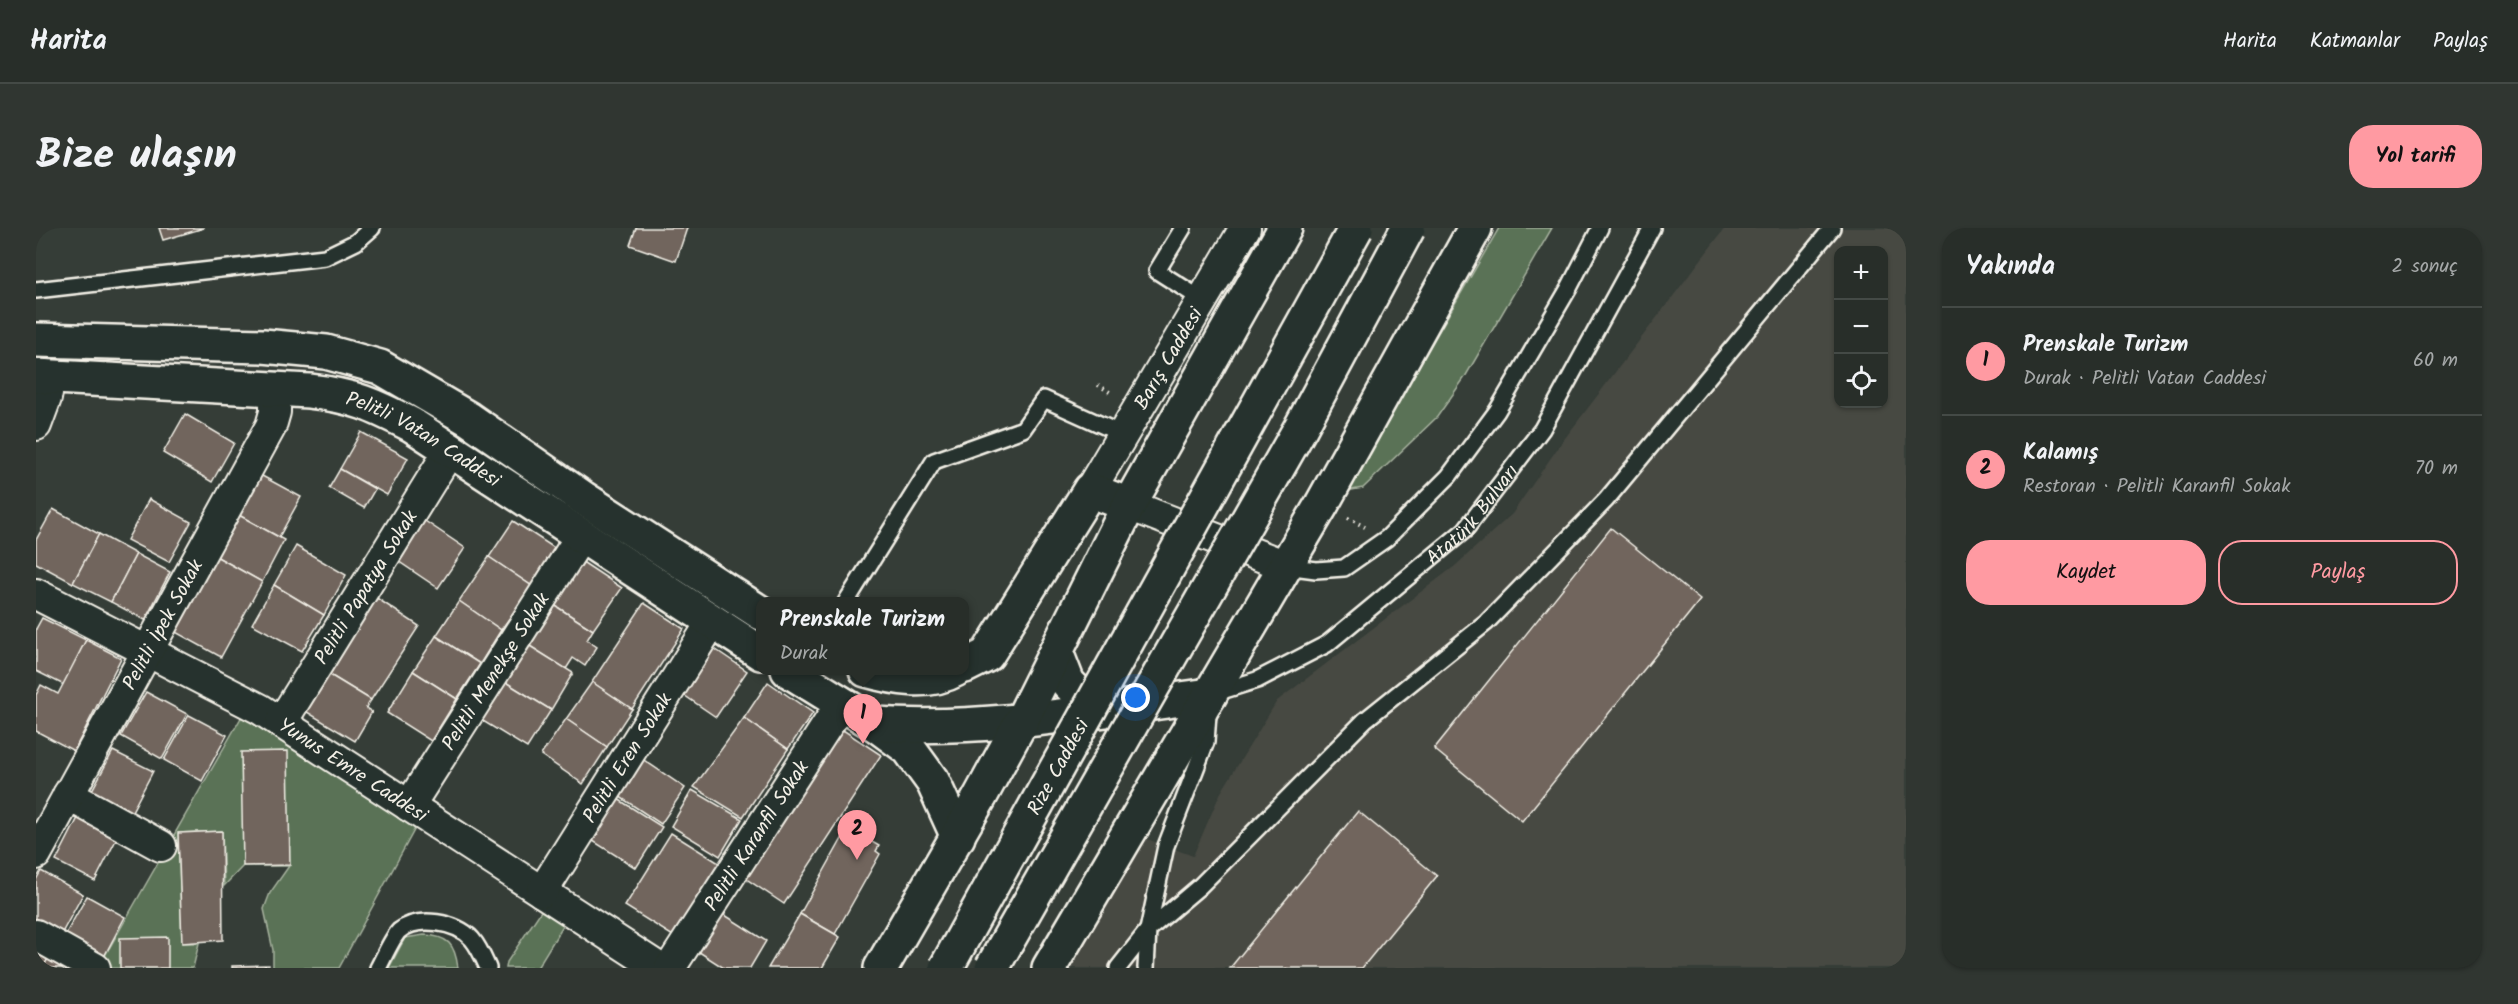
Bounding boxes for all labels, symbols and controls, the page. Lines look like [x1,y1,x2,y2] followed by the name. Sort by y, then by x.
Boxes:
[30,19,107,64] text: Harita
[2223,25,2277,58] text: Harita
[2310,25,2400,58] text: Katmanlar
[2433,25,2488,58] text: Paylaş
[36,123,237,190] text: Bize ulaşın
[2349,125,2482,188] button: Yol tarifi
[1834,246,1888,408] map controls
[1834,246,1888,300] button: +
[1966,246,2055,288] text: Yakında
[2392,251,2458,283] text: 2 sonuç
[1834,300,1888,354] button: −
[1127,301,1213,417] street label: Barış Caddesi
[2023,328,2188,363] text: Prenskale Turizm
[1982,345,1989,377] text: 1
[2413,345,2458,377] text: 60 m
[1834,354,1888,408] button: locate
[2023,363,2266,395] text: Durak · Pelitli Vatan Caddesi
[342,384,507,497] street label: Pelitli Vatan Caddesi
[2023,436,2099,471] text: Kalamış
[1980,453,1991,485] text: 2
[2415,453,2458,485] text: 70 m
[1419,458,1528,574] street label: Atatürk Bulvarı
[2023,471,2291,503] text: Restoran · Pelitli Karanfil Sokak
[307,504,427,672] street label: Pelitli Papatya Sokak
[1966,540,2206,605] button: Kaydet
[2218,540,2458,605] button: Paylaş
[115,553,213,697] street label: Pelitli İpek Sokak
[434,586,559,758] street label: Pelitli Menekşe Sokak
[756,597,969,675] popup
[780,603,945,638] text: Prenskale Turizm
[780,638,828,670] text: Durak
[1121,683,1150,712] your location
[575,686,682,830] street label: Pelitli Eren Sokak
[844,694,882,744] pin: 1
[271,711,434,832] street label: Yunus Emre Caddesi
[1020,713,1099,822] street label: Rize Caddesi
[697,754,819,918] street label: Pelitli Karanfil Sokak
[838,810,876,860] pin: 2

